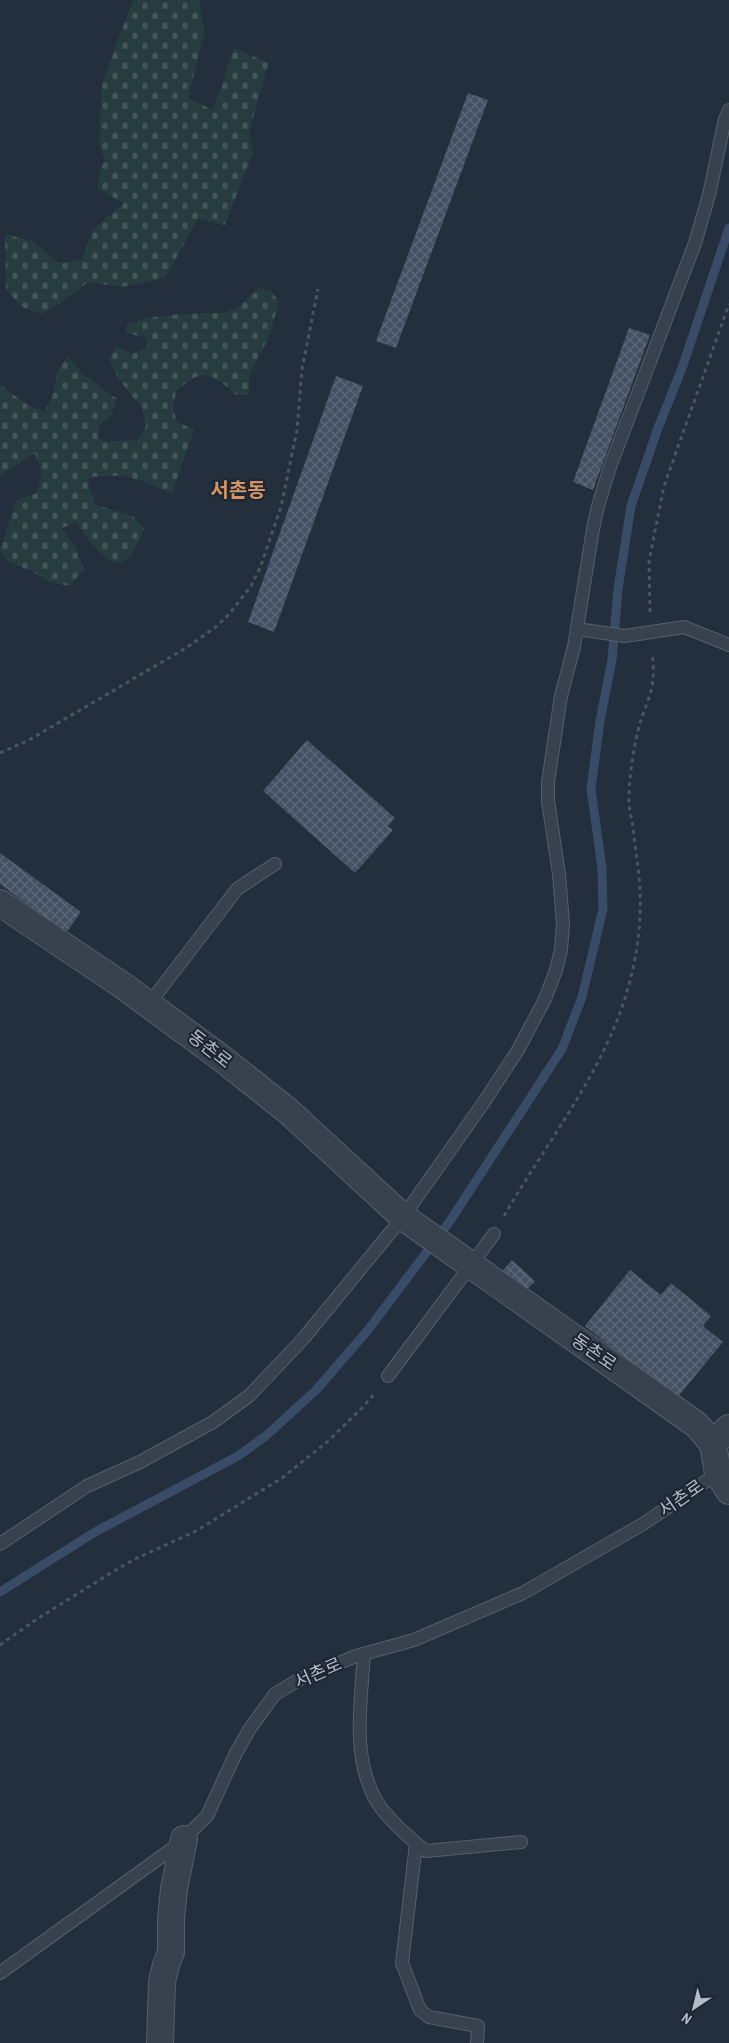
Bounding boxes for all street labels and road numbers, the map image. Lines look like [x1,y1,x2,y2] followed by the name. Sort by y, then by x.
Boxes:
[183,1023,238,1074] street label: 동촌로
[567,1327,622,1376] street label: 동촌로
[653,1473,708,1522] street label: 서촌로
[290,1651,346,1694] street label: 서촌로

